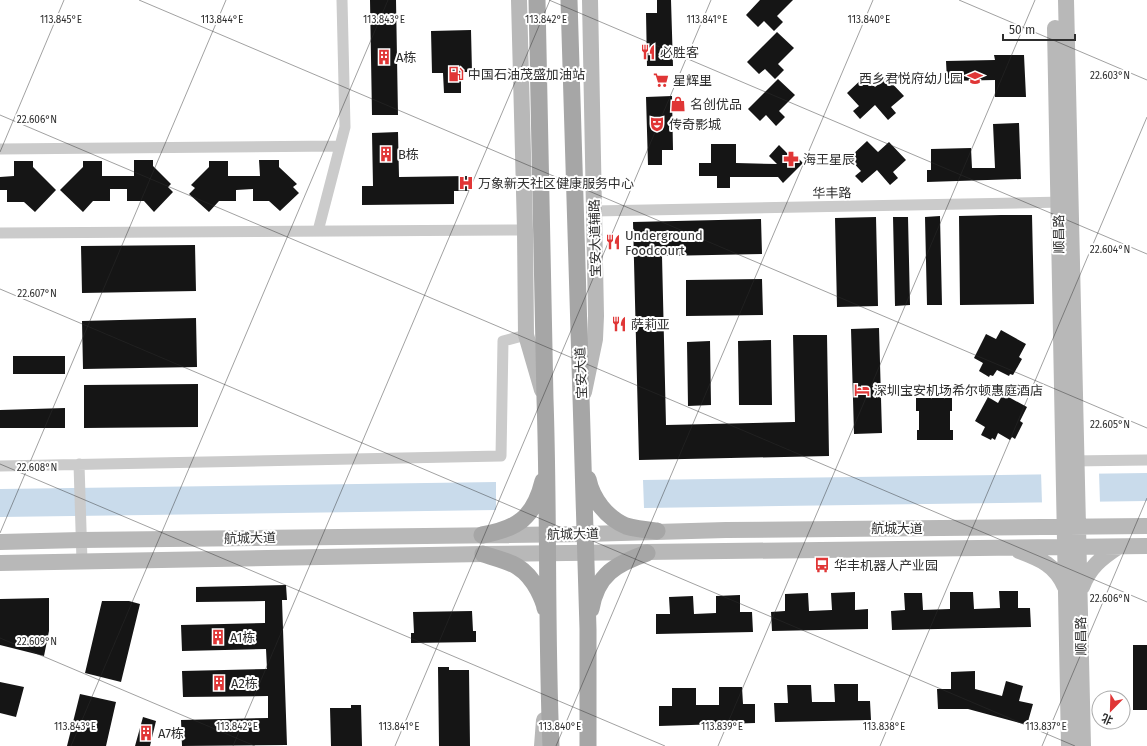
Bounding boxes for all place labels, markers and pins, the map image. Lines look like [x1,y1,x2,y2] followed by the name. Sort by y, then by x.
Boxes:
[639,43,657,61] restaurant icon: 必胜客
[660,45,699,60] place label: 必胜客
[375,48,393,66] building icon: A栋
[396,50,416,65] place label: A栋
[447,65,465,83] fuel station icon: 中国石油茂盛加油站
[468,67,585,82] place label: 中国石油茂盛加油站
[966,69,984,87] school or university icon: 西乡君悦府幼儿园
[652,71,670,89] supermarket icon: 星辉里
[859,71,963,86] place label: 西乡君悦府幼儿园
[673,73,712,88] place label: 星辉里
[669,95,687,113] shop icon: 名创优品
[690,97,742,112] place label: 名创优品
[648,115,666,133] theatre icon: 传奇影城
[669,117,721,132] place label: 传奇影城
[377,145,395,163] building icon: B栋
[398,147,419,162] place label: B栋
[782,150,800,168] pharmacy icon: 海王星辰
[803,152,855,167] place label: 海王星辰
[457,174,475,192] hospital icon: 万象新天社区健康服务中心
[478,176,634,191] place label: 万象新天社区健康服务中心
[625,228,703,258] place label: Underground Foodcourt
[604,233,622,251] restaurant icon: Underground Foodcourt
[610,315,628,333] restaurant icon: 萨莉亚
[631,317,670,332] place label: 萨莉亚
[853,381,871,399] hotel icon: 深圳宝安机场希尔顿惠庭酒店
[874,383,1043,398] place label: 深圳宝安机场希尔顿惠庭酒店
[813,556,831,574] bus stop icon: 华丰机器人产业园
[834,558,938,573] place label: 华丰机器人产业园
[209,628,227,646] building icon: A1栋
[230,630,255,645] place label: A1栋
[210,674,228,692] building icon: A2栋
[231,676,258,691] place label: A2栋
[137,724,155,742] building icon: A7栋
[158,726,184,741] place label: A7栋

